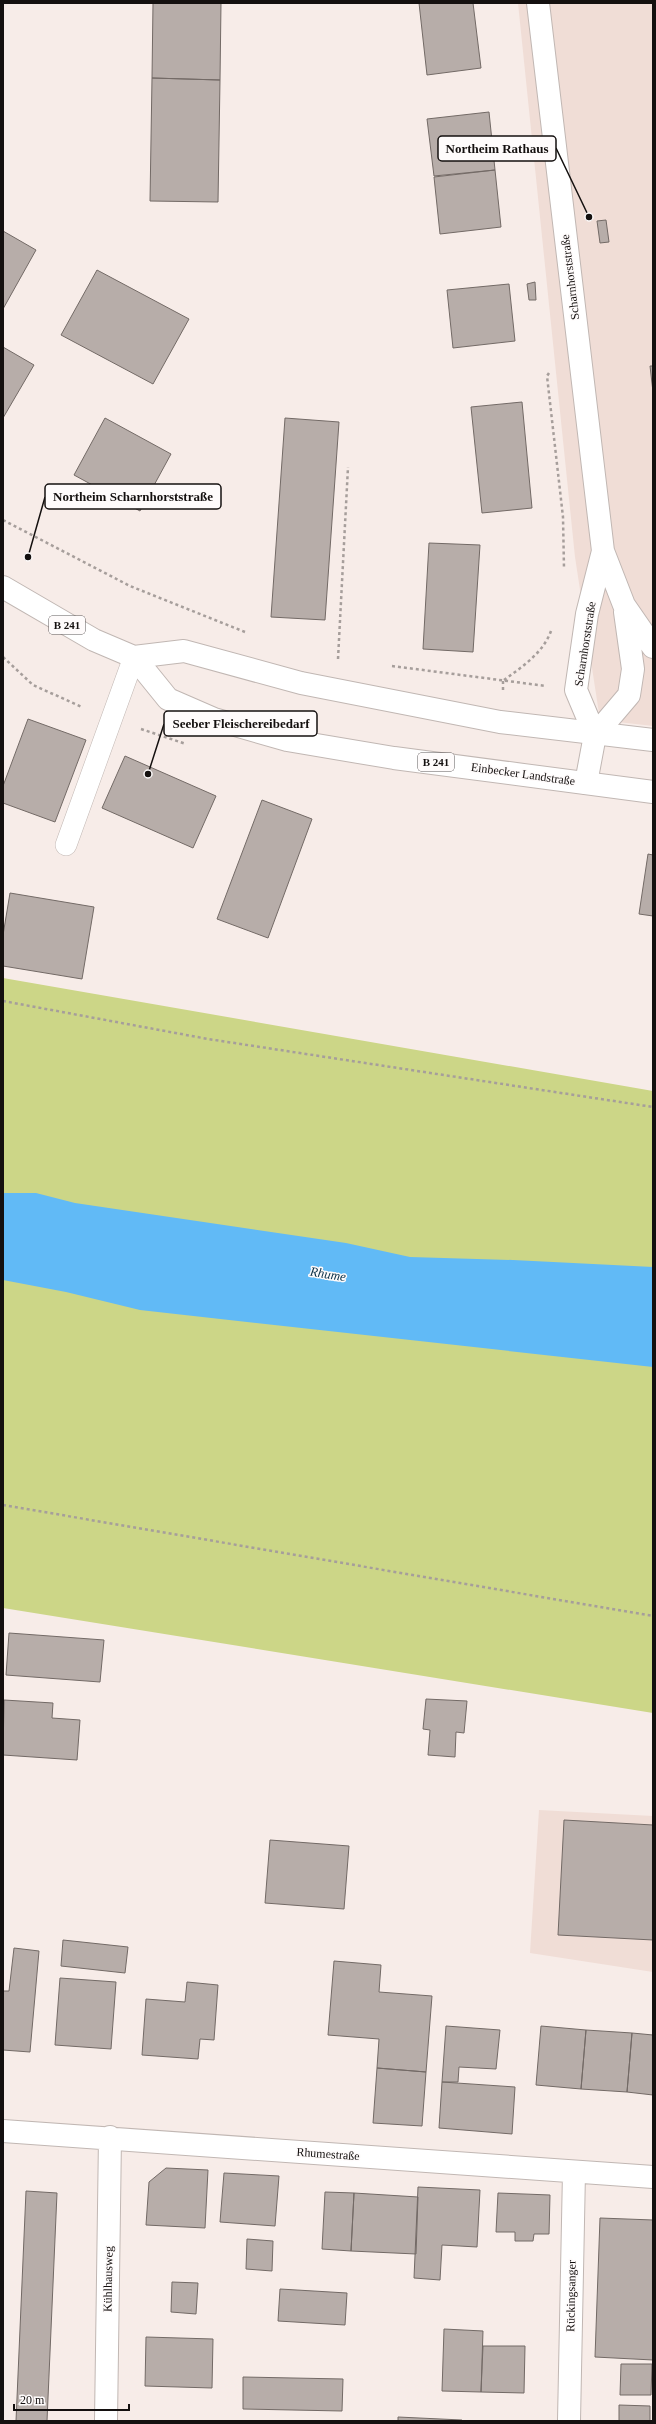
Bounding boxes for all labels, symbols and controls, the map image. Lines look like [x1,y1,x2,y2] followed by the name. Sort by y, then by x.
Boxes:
[438,136,556,161] callout: Northeim Rathaus
[446,141,548,156] text: Northeim Rathaus
[558,233,582,321] street label: Scharnhorststraße
[45,484,221,509] callout: Northeim Scharnhorststraße
[53,489,213,504] text: Northeim Scharnhorststraße
[571,600,599,688] street label: Scharnhorststraße
[49,616,85,634] road number: B 241
[164,711,317,736] callout: Seeber Fleischereibedarf
[172,716,310,731] text: Seeber Fleischereibedarf
[418,753,454,771] road number: B 241
[470,760,576,788] street label: Einbecker Landstraße
[308,1264,347,1284] water label: Rhume
[296,2145,360,2163] street label: Rhumestraße
[100,2246,116,2312] street label: Kühlhausweg
[563,2260,579,2332] street label: Rückingsanger
[14,2386,129,2412] scale bar
[20,2393,45,2407] text: 20 m

